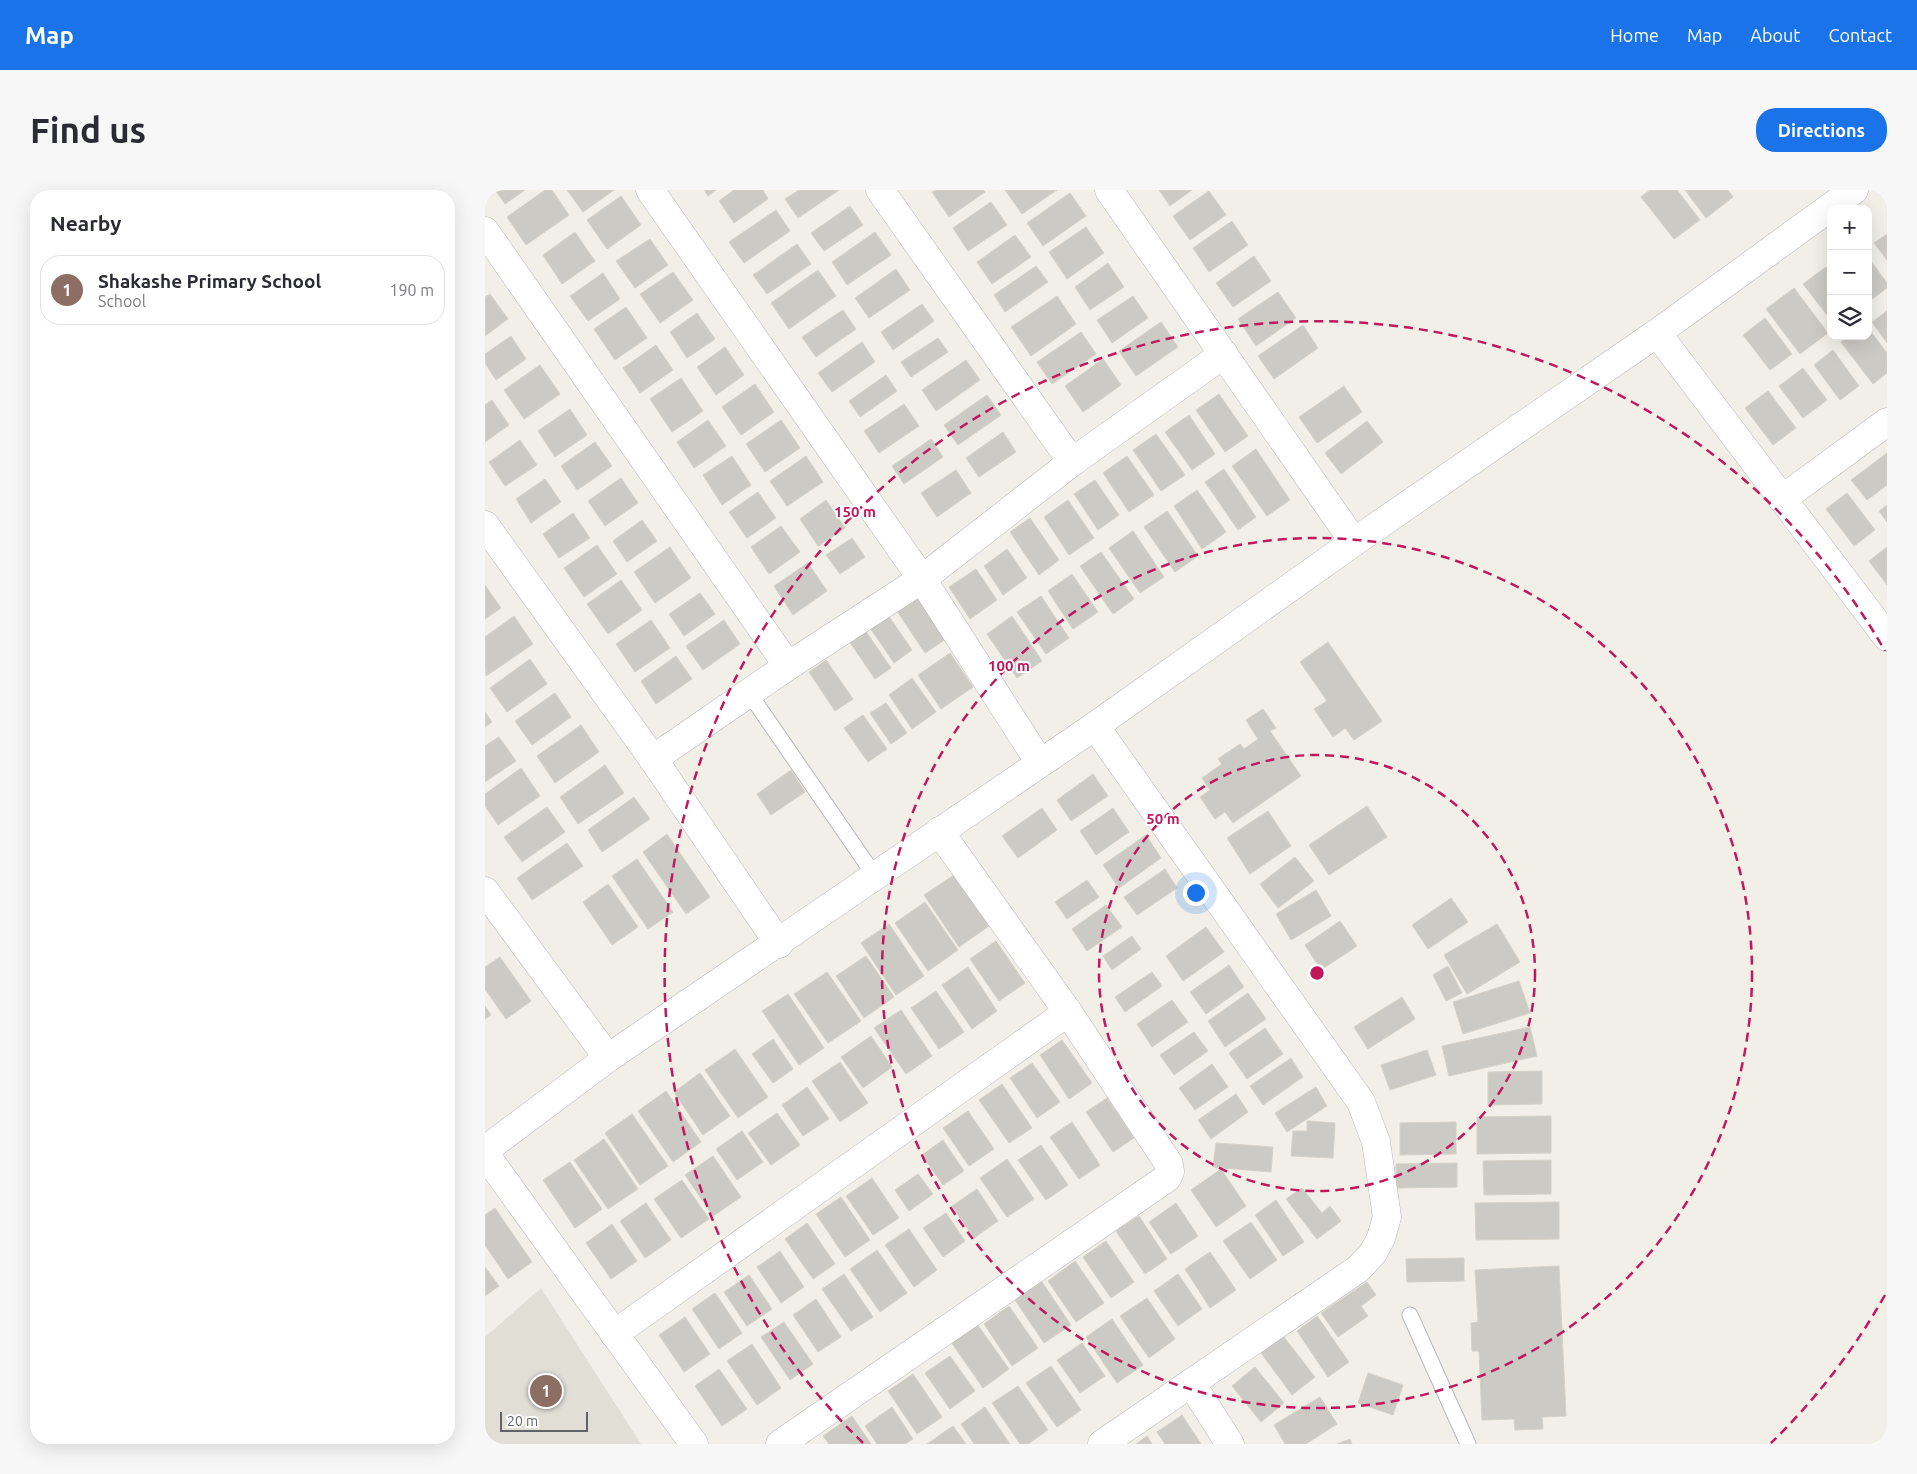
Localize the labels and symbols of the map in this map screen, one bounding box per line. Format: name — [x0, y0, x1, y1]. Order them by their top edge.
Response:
text: 150 m — [834, 503, 876, 520]
text: 100 m — [988, 657, 1030, 674]
text: 50 m — [1146, 810, 1180, 827]
your location — [1183, 880, 1209, 906]
centre of rings — [1308, 964, 1326, 982]
pin: 1 — [530, 1372, 562, 1410]
scale bar — [500, 1409, 587, 1432]

